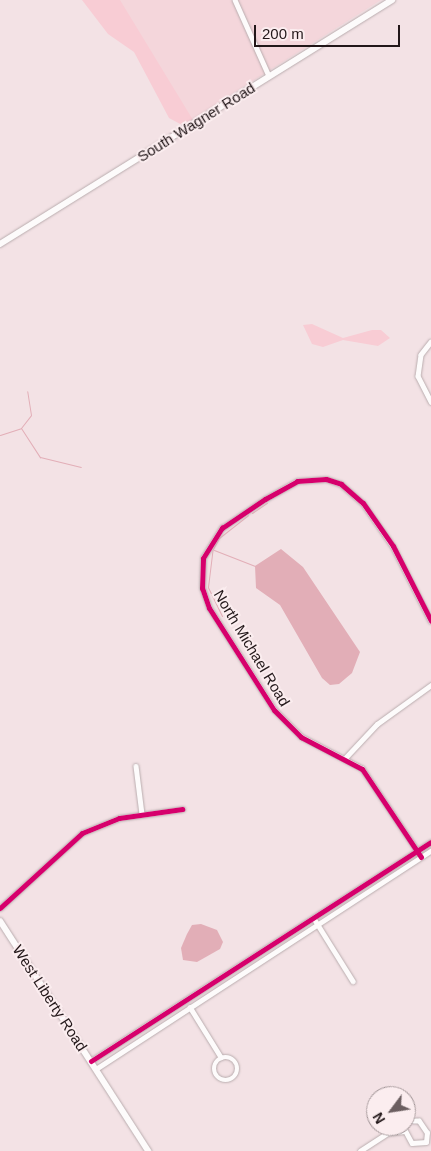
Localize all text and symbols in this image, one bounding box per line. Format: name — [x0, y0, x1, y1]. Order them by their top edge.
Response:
scale bar — [256, 15, 402, 47]
text: 200 m — [262, 25, 304, 42]
street label: South Wagner Road — [134, 79, 258, 165]
street label: North Michael Road — [210, 587, 294, 709]
street label: West Liberty Road — [9, 941, 91, 1055]
north arrow — [366, 1086, 416, 1136]
text: N — [370, 1110, 388, 1127]

